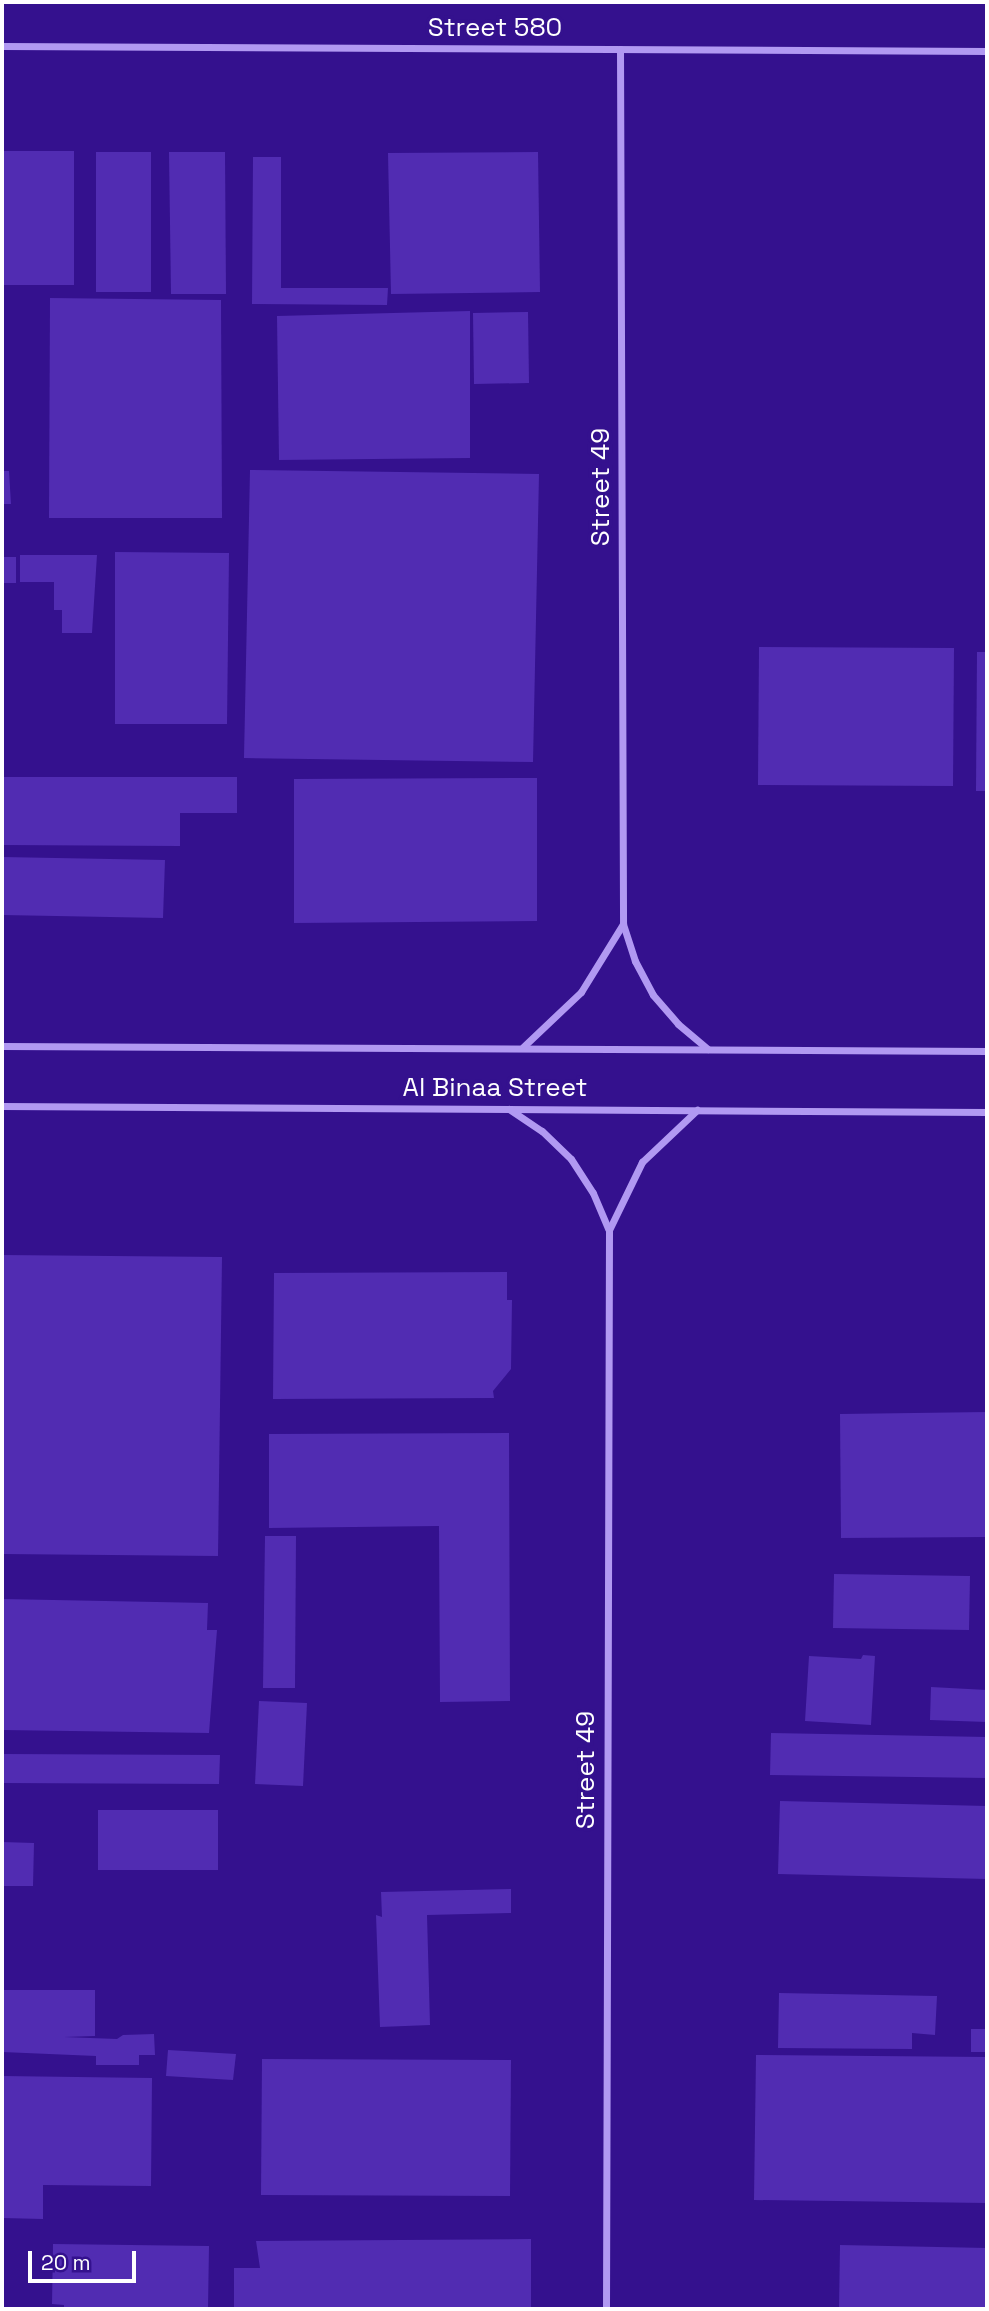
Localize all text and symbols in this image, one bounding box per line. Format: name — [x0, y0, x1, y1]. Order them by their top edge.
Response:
street label: Street 580 — [428, 12, 562, 44]
street label: Street 49 — [585, 428, 617, 546]
street label: Al Binaa Street — [403, 1072, 587, 1104]
street label: Street 49 — [570, 1711, 602, 1829]
scale bar — [32, 2238, 140, 2282]
text: 20 m — [41, 2249, 91, 2276]

